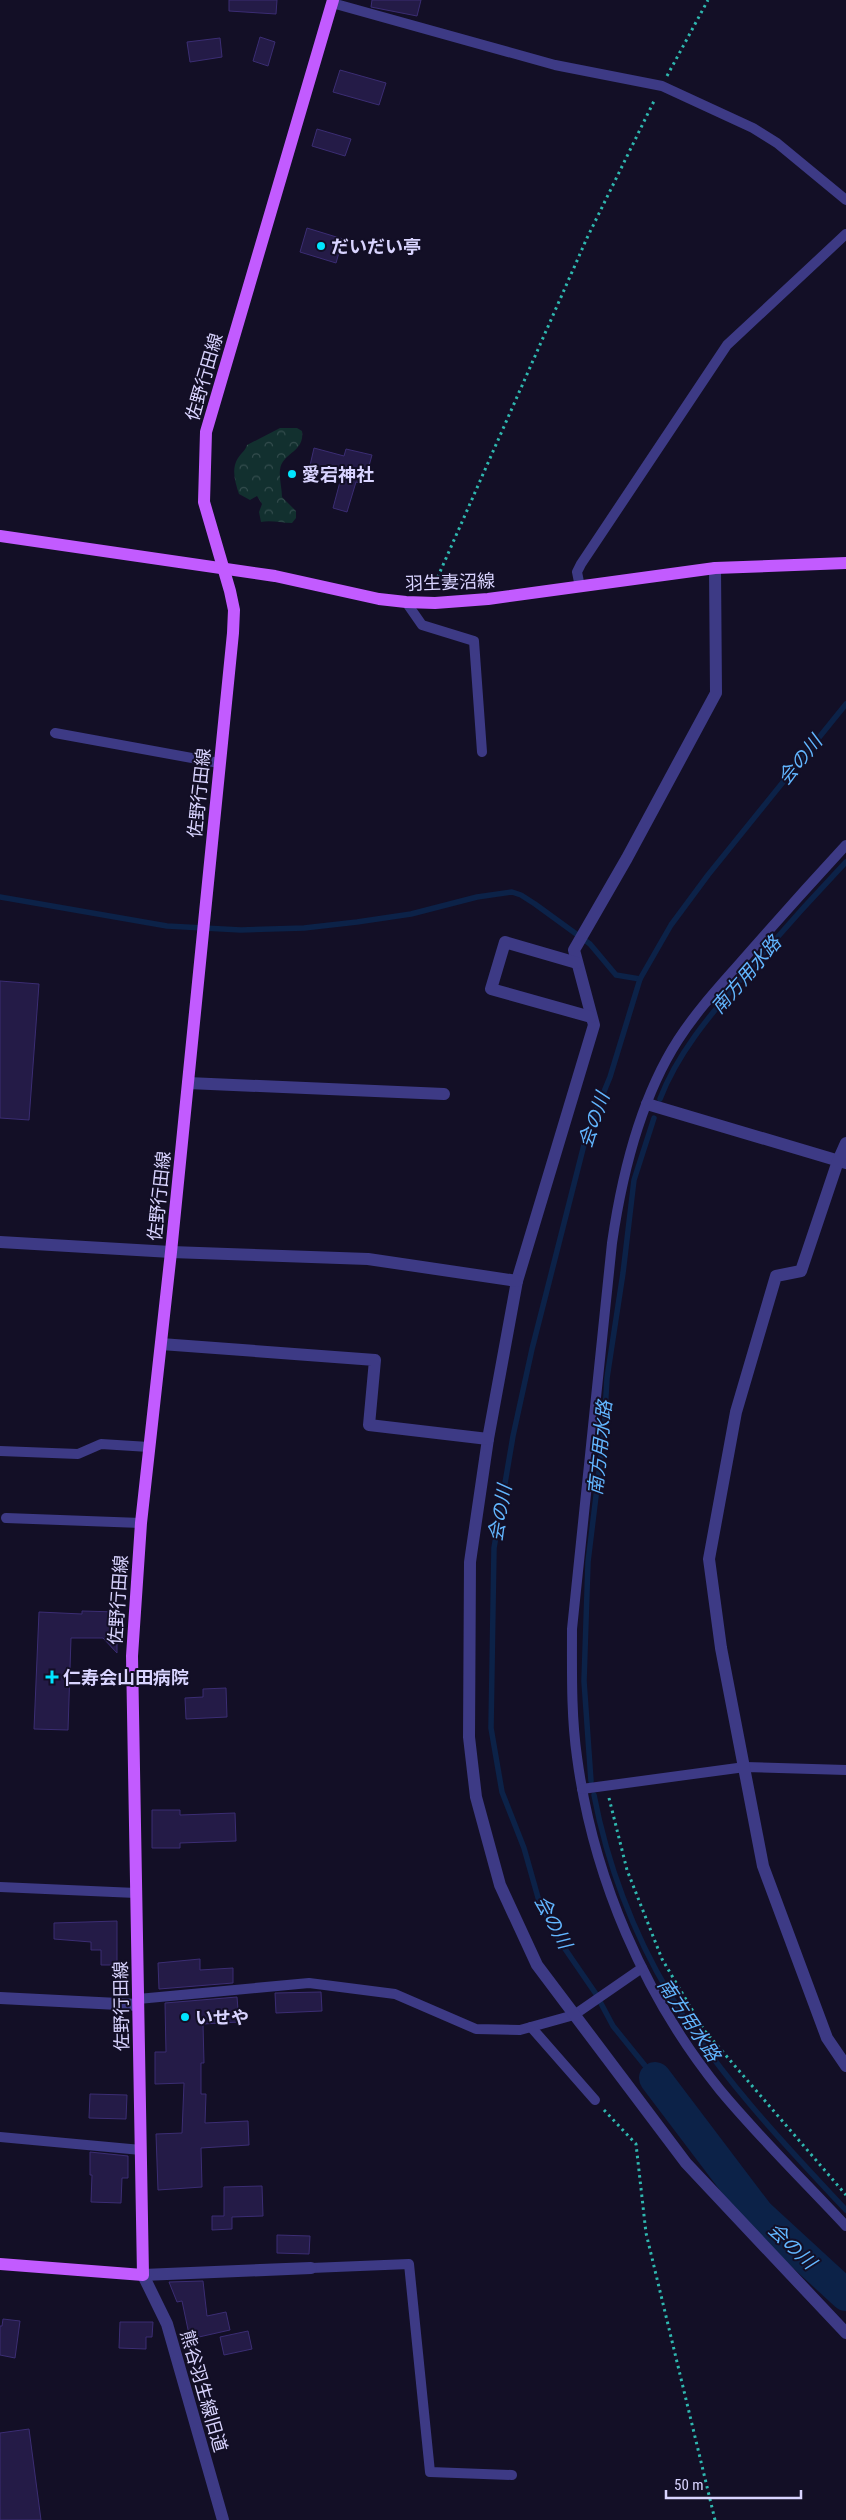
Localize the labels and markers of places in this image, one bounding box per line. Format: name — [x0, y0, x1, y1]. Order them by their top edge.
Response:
place label: だいだい亭 — [331, 236, 421, 257]
marker: だいだい亭 — [315, 240, 327, 252]
place label: 愛宕神社 — [302, 464, 374, 485]
marker: 愛宕神社 — [286, 468, 298, 480]
place label: 仁寿会山田病院 — [63, 1667, 189, 1688]
marker: 仁寿会山田病院 — [45, 1670, 59, 1684]
place label: いせや — [195, 2007, 249, 2028]
marker: いせや — [179, 2011, 191, 2023]

